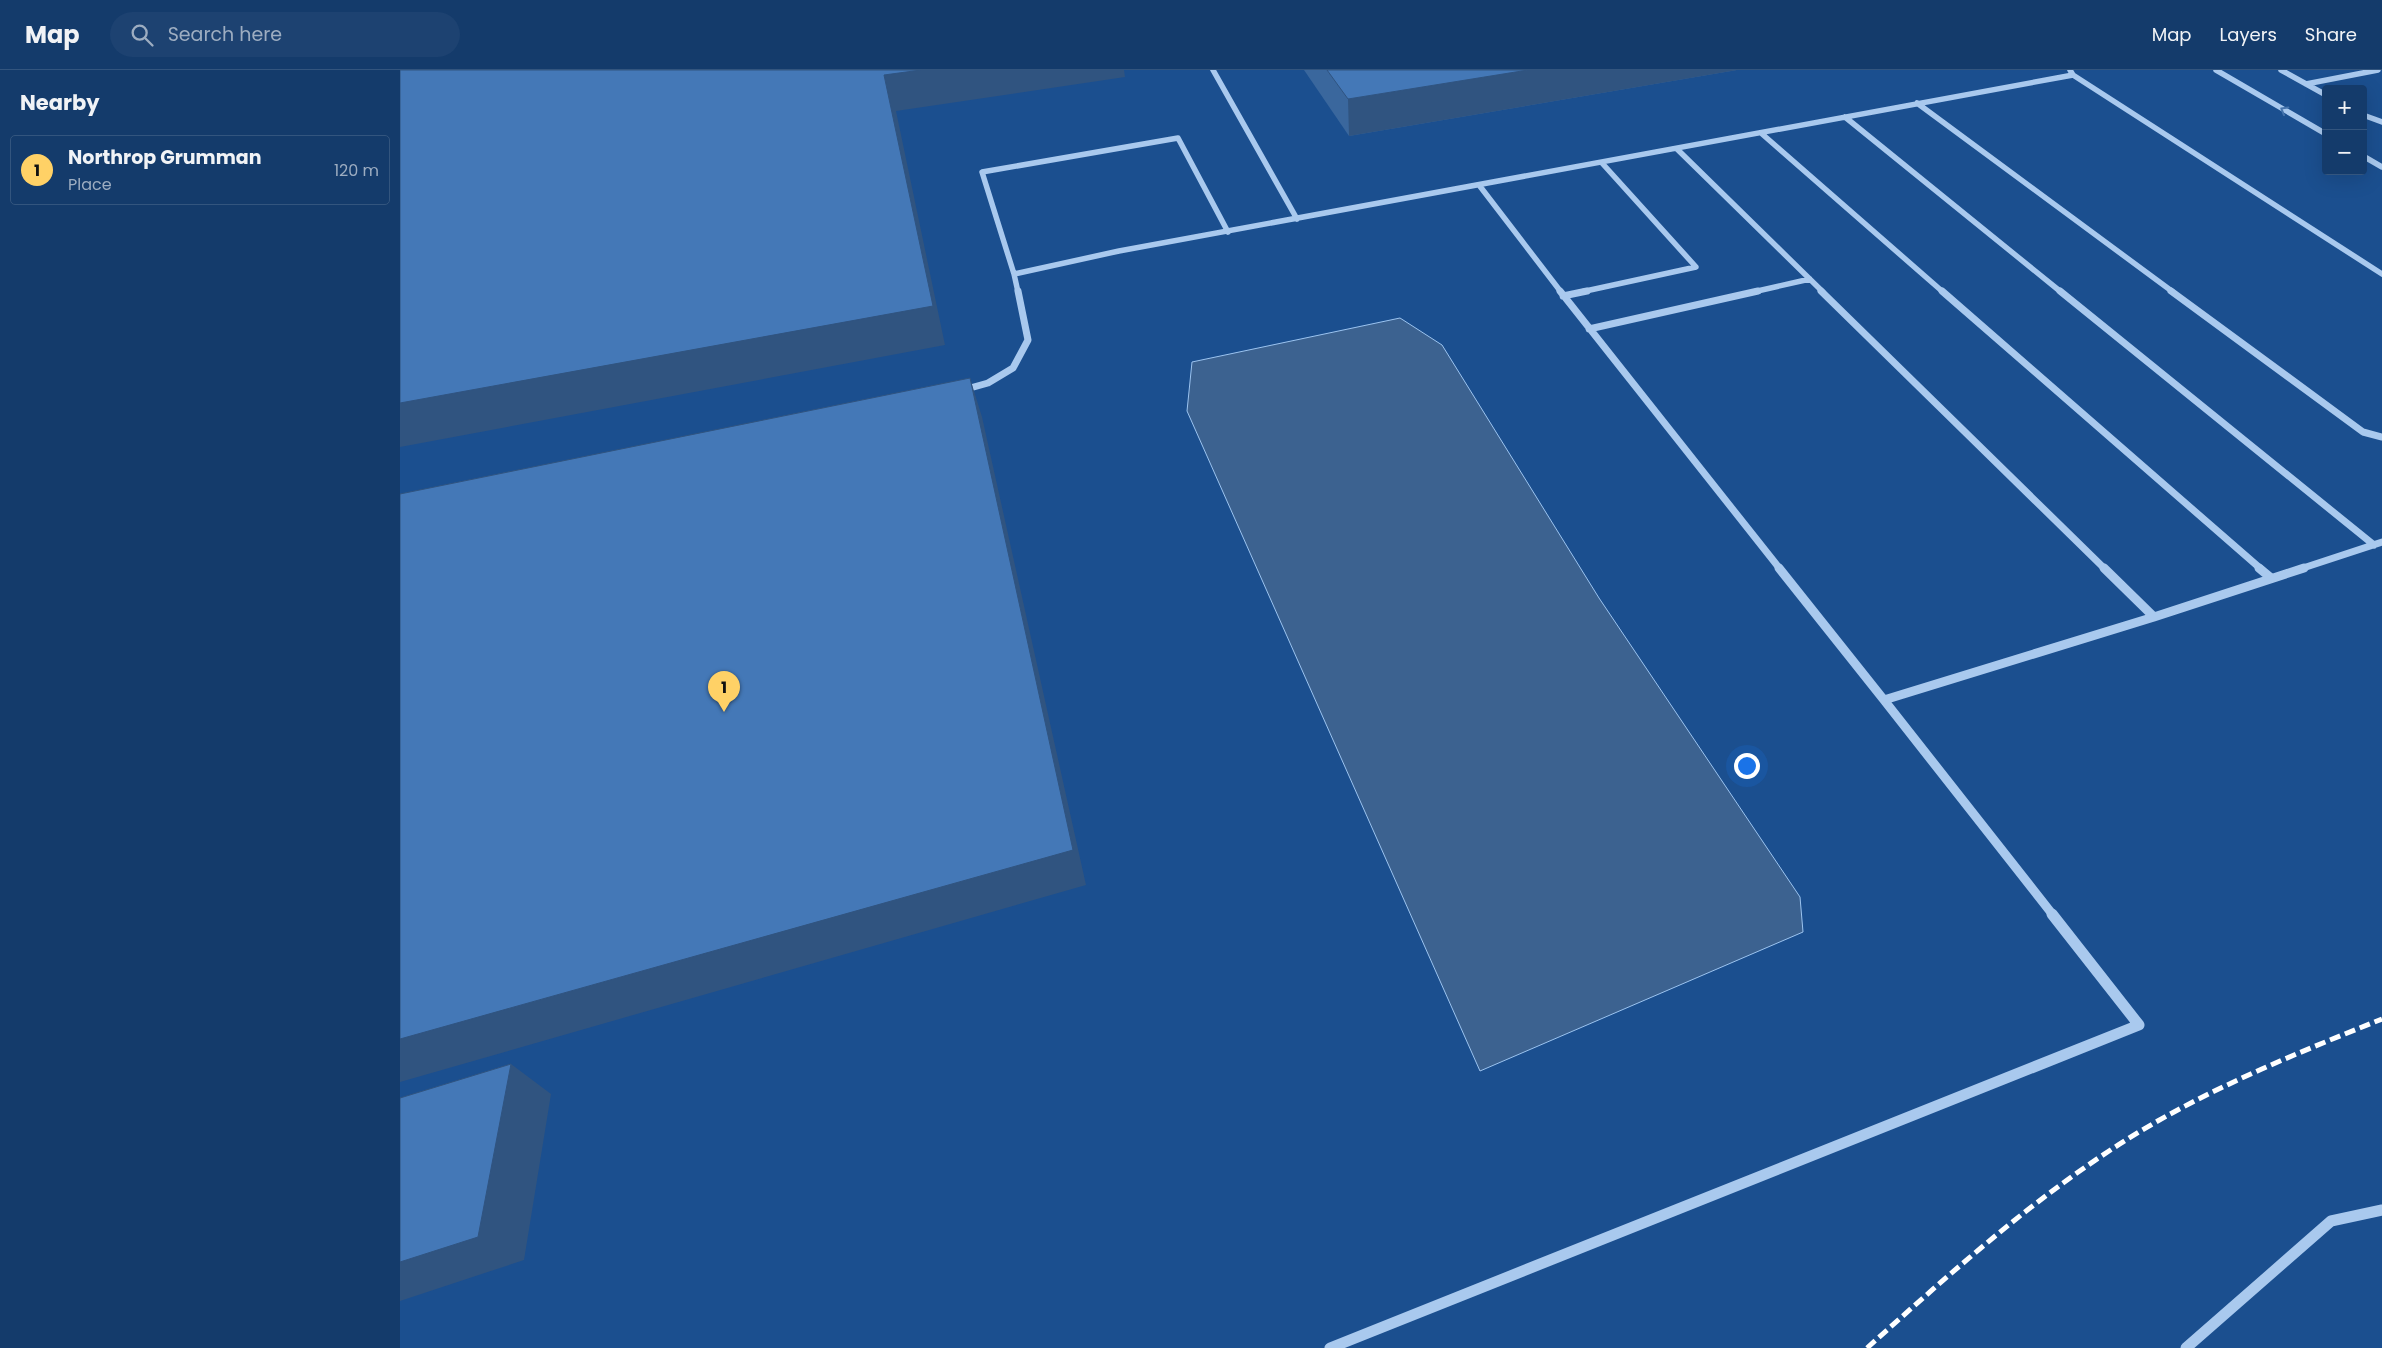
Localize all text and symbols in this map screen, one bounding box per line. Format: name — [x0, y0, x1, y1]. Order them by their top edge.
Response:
search box — [110, 12, 460, 57]
text: Map — [25, 18, 80, 51]
icon: search — [128, 21, 156, 49]
text: Search here — [168, 21, 282, 48]
text: Map — [2152, 22, 2192, 47]
text: Layers — [2220, 22, 2277, 47]
text: Share — [2305, 22, 2357, 47]
map controls — [2322, 85, 2367, 175]
button: + — [2322, 85, 2367, 130]
text: Nearby — [20, 88, 100, 117]
one-way arrow — [2280, 106, 2289, 116]
button: − — [2322, 130, 2367, 175]
text: Northrop Grumman — [68, 144, 262, 171]
text: 1 — [34, 159, 40, 182]
text: 120 m — [334, 159, 379, 182]
text: Place — [68, 173, 112, 196]
pin: 1 — [708, 671, 740, 712]
your location — [1734, 753, 1760, 779]

